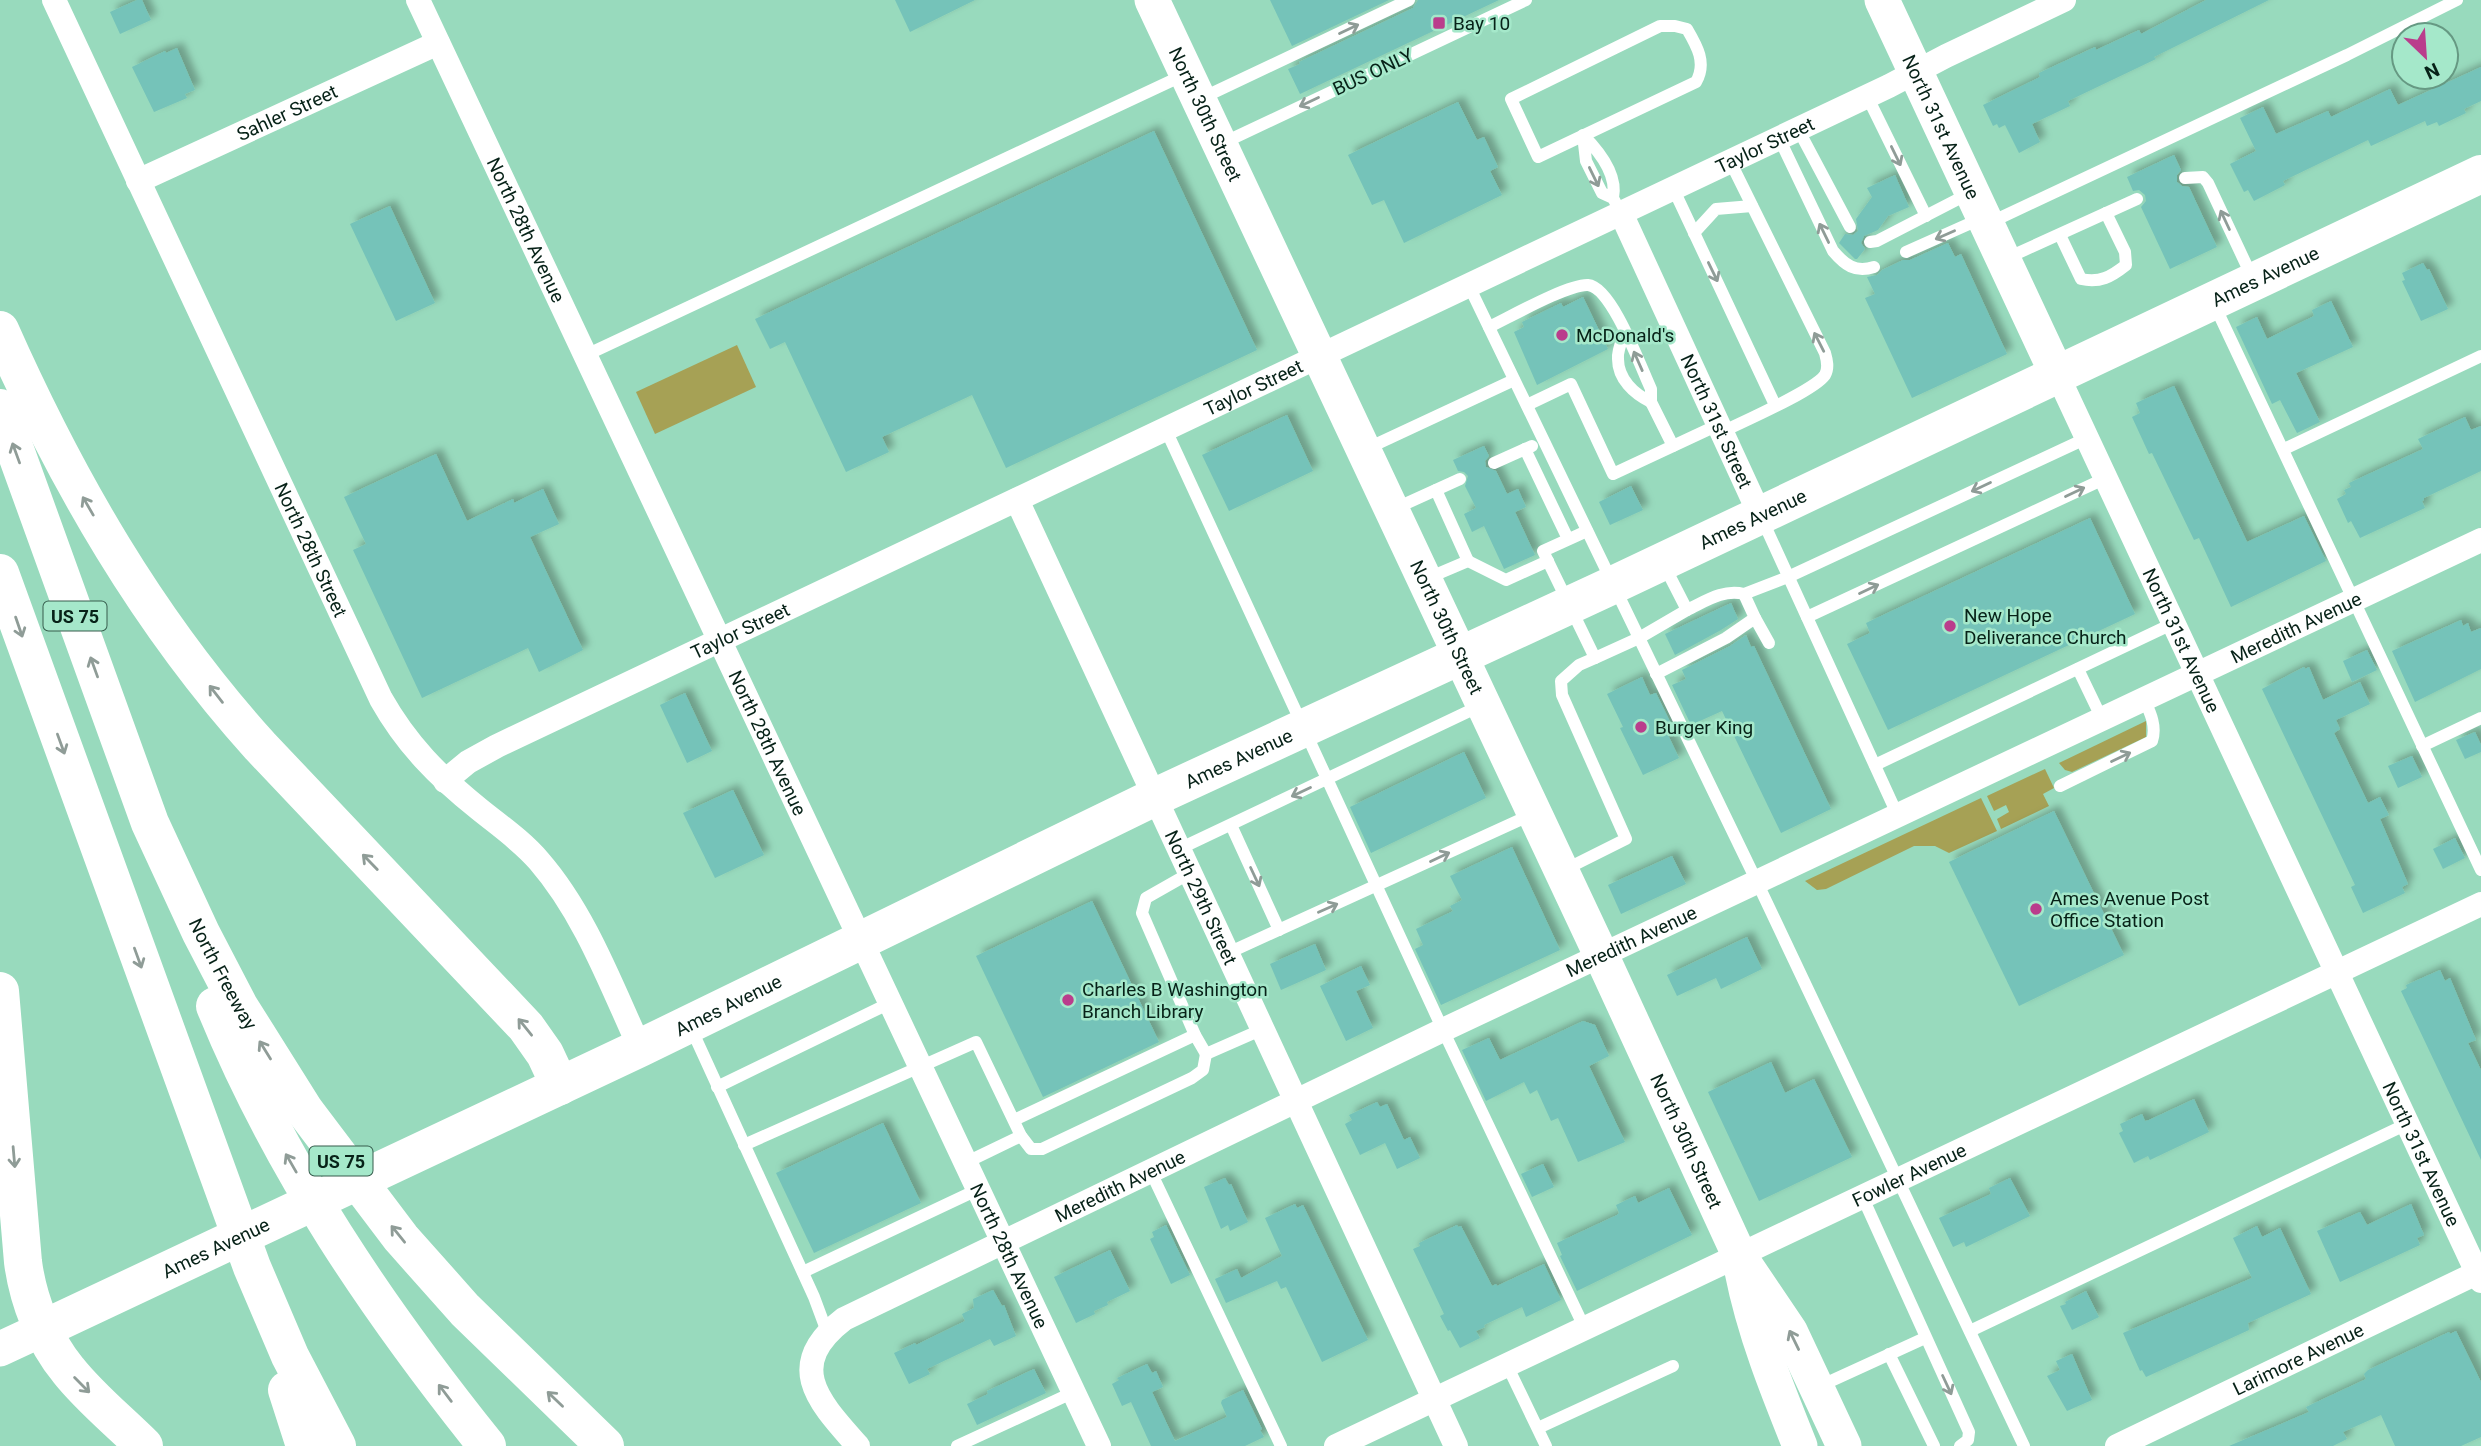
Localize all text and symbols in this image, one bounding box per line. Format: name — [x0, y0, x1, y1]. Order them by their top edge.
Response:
place label: Bay 10 — [1453, 12, 1510, 35]
marker: Bay 10 — [1431, 15, 1447, 31]
one-way arrow — [1338, 21, 1359, 35]
north arrow — [2390, 21, 2460, 91]
street label: North 30th Street — [1164, 43, 1247, 185]
street label: BUS ONLY — [1329, 43, 1417, 101]
street label: North 31st Avenue — [1898, 51, 1985, 203]
text: N — [2421, 58, 2443, 84]
street label: Sahler Street — [233, 79, 341, 146]
one-way arrow — [1299, 96, 1321, 109]
street label: Taylor Street — [1712, 112, 1818, 178]
one-way arrow — [1890, 145, 1904, 166]
street label: North 28th Avenue — [482, 154, 570, 306]
one-way arrow — [1587, 166, 1601, 187]
one-way arrow — [2218, 210, 2231, 231]
one-way arrow — [1817, 223, 1831, 244]
one-way arrow — [1935, 229, 1956, 242]
street label: Ames Avenue — [2208, 241, 2322, 311]
one-way arrow — [1706, 261, 1720, 282]
place label: McDonald's — [1576, 324, 1674, 347]
marker: McDonald's — [1554, 327, 1570, 343]
one-way arrow — [1812, 332, 1826, 353]
street label: North 31st Street — [1676, 350, 1758, 492]
one-way arrow — [1631, 351, 1644, 373]
street label: Taylor Street — [1200, 354, 1306, 421]
one-way arrow — [9, 442, 22, 464]
street label: North 28th Street — [270, 479, 352, 621]
one-way arrow — [1970, 481, 1992, 494]
street label: Ames Avenue — [1695, 484, 1810, 554]
one-way arrow — [2064, 485, 2085, 499]
one-way arrow — [81, 497, 95, 517]
street label: North 30th Street — [1405, 556, 1488, 698]
street label: North 31st Avenue — [2138, 564, 2225, 716]
one-way arrow — [1858, 581, 1879, 594]
street label: Meredith Avenue — [2227, 587, 2365, 668]
street label: Taylor Street — [687, 598, 793, 664]
road number: US 75 — [43, 602, 106, 630]
place label: New Hope Deliverance Church — [1964, 604, 2127, 649]
one-way arrow — [14, 615, 26, 637]
marker: New Hope Deliverance Church — [1942, 618, 1958, 634]
one-way arrow — [86, 656, 99, 678]
street label: North 28th Avenue — [724, 667, 812, 819]
one-way arrow — [208, 686, 223, 704]
place label: Burger King — [1655, 716, 1753, 739]
marker: Burger King — [1633, 719, 1649, 735]
street label: Ames Avenue — [1181, 723, 1296, 793]
one-way arrow — [56, 733, 68, 755]
one-way arrow — [2110, 750, 2131, 763]
one-way arrow — [1290, 786, 1311, 799]
street label: North 29th Street — [1160, 826, 1242, 968]
one-way arrow — [1429, 850, 1450, 863]
one-way arrow — [361, 854, 378, 871]
one-way arrow — [1249, 866, 1262, 887]
place label: Ames Avenue Post Office Station — [2050, 887, 2209, 932]
street label: Meredith Avenue — [1562, 900, 1700, 982]
one-way arrow — [1317, 901, 1339, 914]
marker: Ames Avenue Post Office Station — [2028, 901, 2044, 917]
street label: North Freeway — [184, 915, 262, 1034]
one-way arrow — [133, 947, 145, 969]
street label: Ames Avenue — [671, 969, 785, 1041]
place label: Charles B Washington Branch Library — [1082, 978, 1268, 1023]
marker: Charles B Washington Branch Library — [1060, 992, 1076, 1008]
one-way arrow — [518, 1019, 533, 1037]
one-way arrow — [258, 1041, 273, 1060]
street label: North 30th Street — [1646, 1070, 1727, 1212]
street label: North 31st Avenue — [2378, 1078, 2465, 1230]
street label: Fowler Avenue — [1848, 1138, 1970, 1212]
one-way arrow — [8, 1145, 21, 1168]
street label: Meredith Avenue — [1051, 1145, 1189, 1227]
road number: US 75 — [310, 1146, 372, 1176]
one-way arrow — [284, 1153, 297, 1174]
street label: North 28th Avenue — [965, 1179, 1053, 1332]
street label: Ames Avenue — [159, 1213, 273, 1283]
one-way arrow — [390, 1226, 406, 1244]
street label: Larimore Avenue — [2229, 1318, 2367, 1400]
one-way arrow — [1786, 1330, 1800, 1351]
one-way arrow — [1941, 1374, 1954, 1395]
one-way arrow — [73, 1376, 90, 1393]
one-way arrow — [437, 1384, 452, 1402]
one-way arrow — [547, 1390, 564, 1407]

